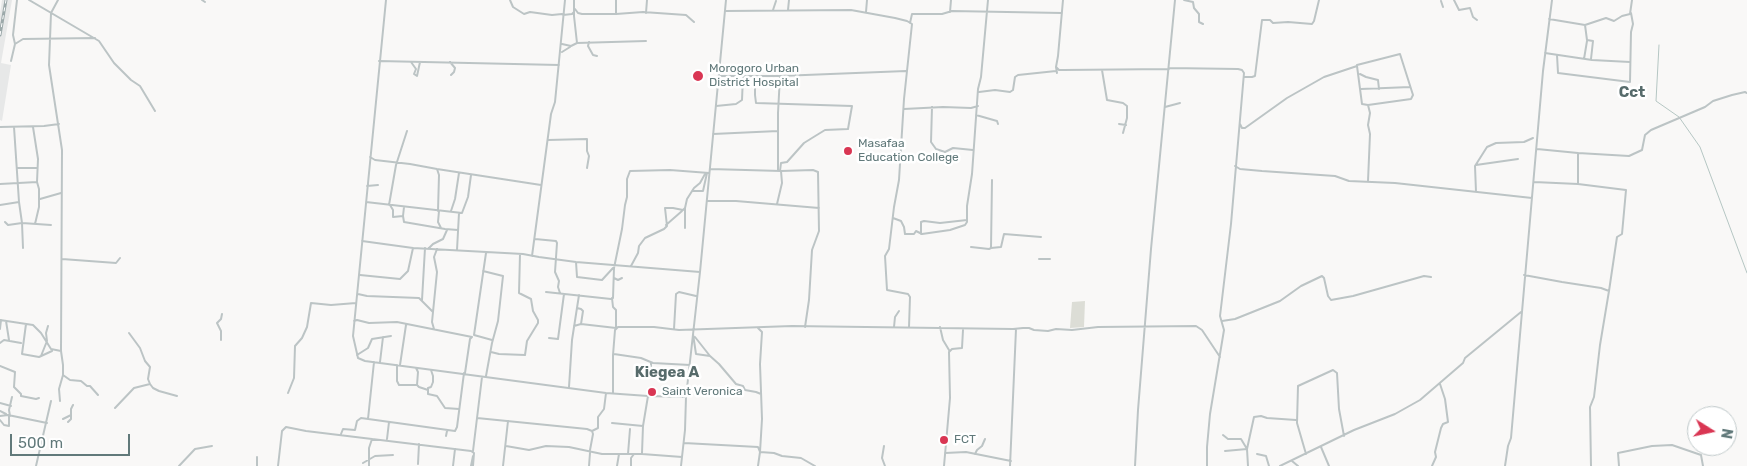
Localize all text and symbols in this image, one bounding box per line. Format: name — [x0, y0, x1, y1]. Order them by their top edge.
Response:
place label: Morogoro Urban District Hospital — [709, 62, 799, 90]
marker: Morogoro Urban District Hospital — [691, 69, 705, 83]
district label: Cct — [1619, 84, 1645, 102]
place label: Masafaa Education College — [858, 137, 959, 165]
marker: Masafaa Education College — [842, 145, 854, 157]
district label: Kiegea A — [635, 364, 699, 382]
place label: Saint Veronica — [662, 385, 743, 399]
marker: Saint Veronica — [646, 386, 658, 398]
north arrow — [1687, 406, 1737, 456]
scale bar — [12, 424, 132, 456]
text: N — [1717, 427, 1736, 440]
place label: FCT — [954, 433, 976, 447]
text: 500 m — [18, 434, 63, 452]
marker: FCT — [938, 434, 950, 446]

